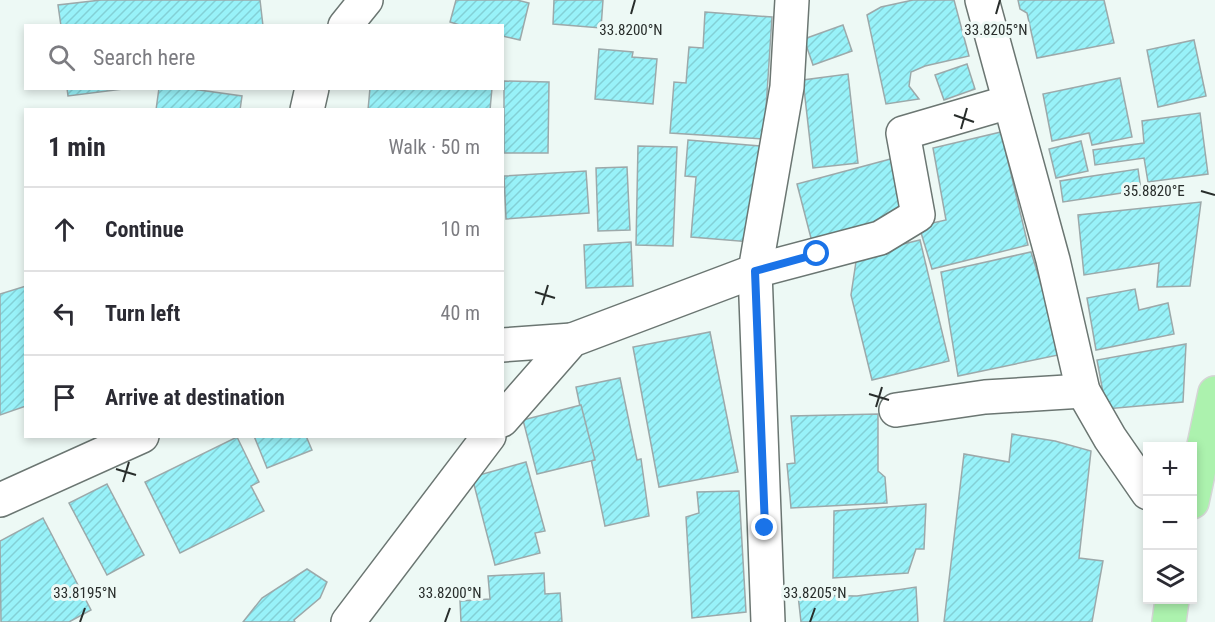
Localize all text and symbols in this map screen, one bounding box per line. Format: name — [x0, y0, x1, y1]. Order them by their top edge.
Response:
text: 33.8200°N — [599, 21, 663, 39]
text: 33.8205°N — [964, 21, 1028, 39]
search box — [24, 24, 504, 90]
icon: search — [45, 41, 78, 74]
text: Search here — [93, 45, 195, 70]
text: 1 min — [48, 132, 106, 162]
text: Walk · 50 m — [388, 135, 480, 159]
text: 35.8820°E — [1123, 182, 1185, 200]
icon: ahead — [48, 213, 81, 246]
text: Continue — [105, 217, 184, 242]
text: 10 m — [441, 217, 480, 241]
route start — [803, 240, 829, 266]
icon: left — [48, 297, 81, 330]
text: Turn left — [105, 301, 180, 326]
text: 40 m — [441, 301, 480, 325]
icon: arrive — [48, 381, 81, 414]
text: Arrive at destination — [105, 385, 285, 410]
map controls — [1143, 442, 1197, 604]
button: + — [1143, 442, 1197, 496]
button: − — [1143, 496, 1197, 550]
route end — [751, 514, 777, 540]
button: layers — [1143, 550, 1197, 604]
text: 33.8195°N — [53, 584, 117, 602]
text: 33.8200°N — [418, 584, 482, 602]
text: 33.8205°N — [783, 584, 847, 602]

